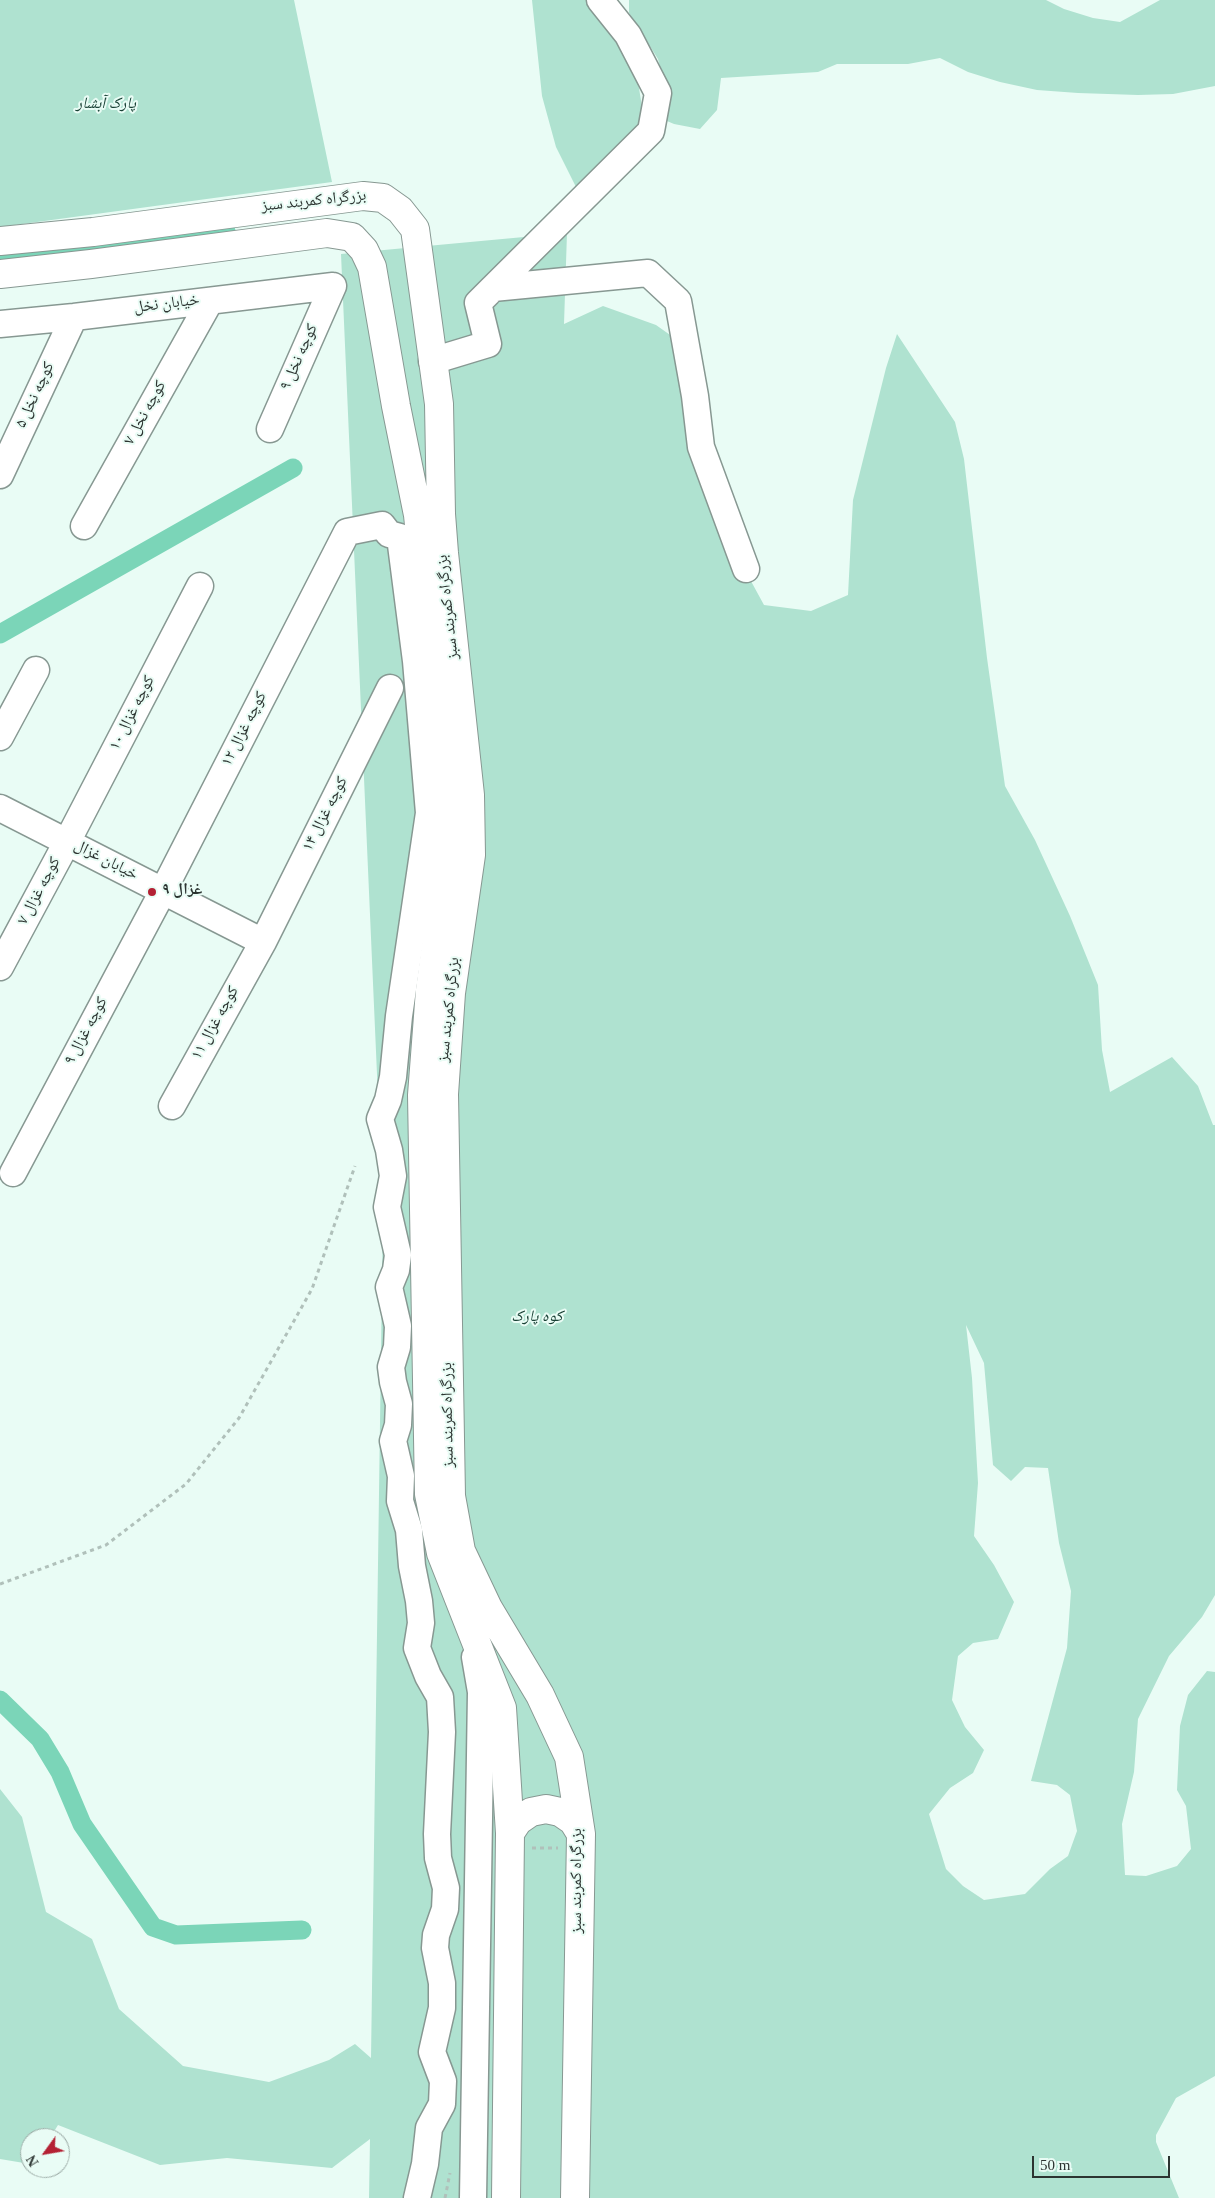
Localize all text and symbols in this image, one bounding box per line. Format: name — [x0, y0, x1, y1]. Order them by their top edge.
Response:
park label: پارک آبشار — [76, 96, 136, 116]
street label: بزرگراه کمربند سبز — [260, 188, 368, 218]
street label: خیابان نخل — [133, 292, 201, 320]
street label: کوچه نخل ۹ — [278, 322, 324, 394]
street label: کوچه نخل ۵ — [13, 360, 61, 432]
street label: کوچه نخل ۷ — [122, 379, 172, 449]
street label: بزرگراه کمربند سبز — [435, 553, 465, 661]
street label: کوچه غزال ۱۰ — [107, 674, 161, 754]
street label: کوچه غزال ۱۲ — [219, 690, 273, 770]
street label: کوچه غزال ۱۴ — [300, 775, 354, 855]
street label: خیابان غزال — [70, 838, 140, 886]
street label: کوچه غزال ۷ — [15, 855, 67, 929]
place label: غزال ۹ — [162, 882, 202, 902]
marker: غزال ۹ — [146, 886, 158, 898]
street label: بزرگراه کمربند سبز — [436, 956, 466, 1064]
street label: کوچه غزال ۱۱ — [189, 984, 245, 1064]
street label: کوچه غزال ۹ — [62, 995, 114, 1069]
park label: کوه پارک — [511, 1309, 563, 1329]
street label: بزرگراه کمربند سبز — [439, 1362, 461, 1468]
street label: بزرگراه کمربند سبز — [569, 1828, 589, 1934]
north arrow — [20, 2128, 70, 2178]
scale bar — [1035, 2146, 1172, 2178]
text: N — [24, 2152, 42, 2169]
text: 50 m — [1040, 2157, 1070, 2173]

